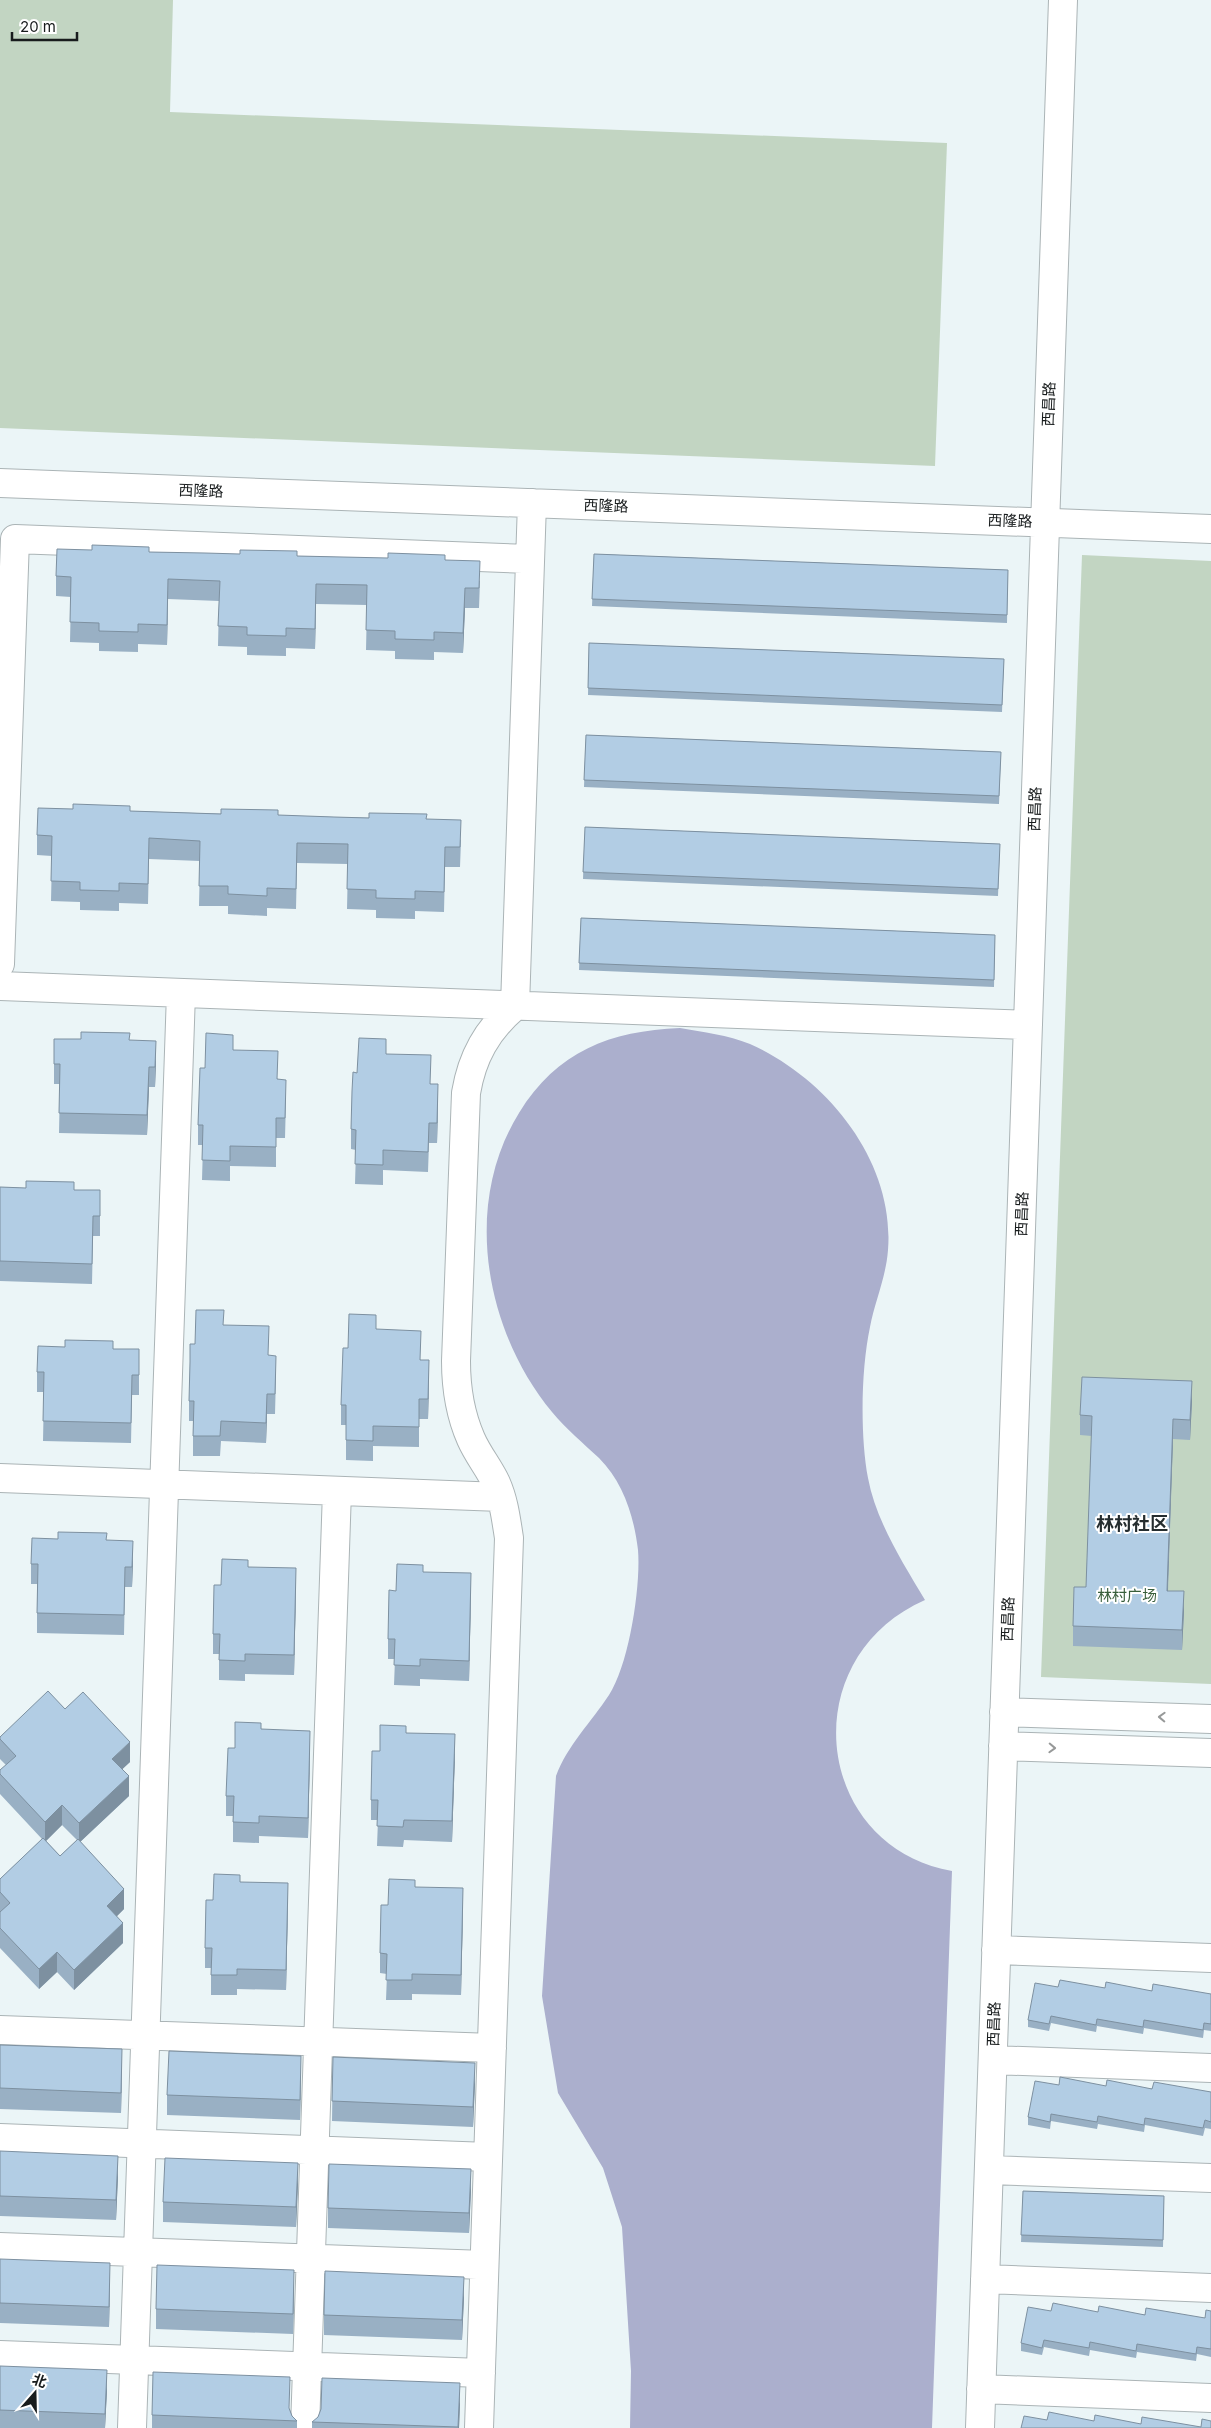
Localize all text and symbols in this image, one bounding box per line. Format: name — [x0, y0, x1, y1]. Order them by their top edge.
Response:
scale bar — [12, 10, 78, 42]
text: 20 m — [20, 17, 56, 36]
street label: 西昌路 — [1038, 381, 1059, 427]
street label: 西隆路 — [178, 480, 224, 501]
street label: 西隆路 — [583, 495, 629, 516]
street label: 西隆路 — [987, 510, 1033, 531]
street label: 西昌路 — [1024, 786, 1045, 832]
street label: 西昌路 — [1011, 1191, 1032, 1237]
district label: 林村社区 — [1096, 1513, 1168, 1534]
park label: 林村广场 — [1097, 1586, 1157, 1605]
street label: 西昌路 — [997, 1596, 1018, 1642]
one-way arrow — [1158, 1712, 1166, 1723]
one-way arrow — [1048, 1742, 1056, 1753]
street label: 西昌路 — [983, 2001, 1004, 2047]
north arrow — [10, 2368, 60, 2418]
text: 北 — [30, 2370, 49, 2391]

